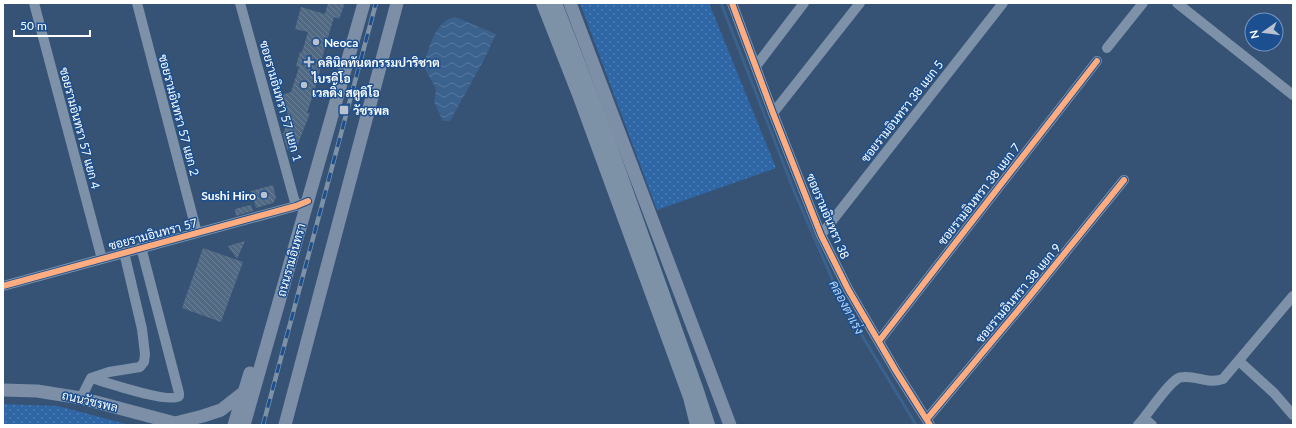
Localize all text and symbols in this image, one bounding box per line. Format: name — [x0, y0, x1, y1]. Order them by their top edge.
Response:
scale bar — [14, 12, 90, 38]
north arrow — [1244, 12, 1284, 52]
text: 50 m — [20, 18, 47, 33]
text: N — [1246, 29, 1261, 40]
place label: Neoca — [324, 35, 358, 50]
marker: Neoca — [311, 37, 321, 47]
street label: ซอยรามอินทรา 57 แยก 1 — [257, 39, 305, 163]
street label: ซอยรามอินทรา 57 แยก 2 — [156, 53, 202, 177]
place label: คลินิคทันตกรรมปาริชาต — [318, 55, 440, 70]
marker: คลินิคทันตกรรมปาริชาต — [303, 56, 315, 68]
street label: ซอยรามอินทรา 38 แยก 5 — [858, 57, 947, 165]
street label: ซอยรามอินทรา 57 แยก 4 — [57, 66, 103, 190]
place label: ไบรดิโอ เวลดิ้ง สตูดิโอ — [311, 71, 380, 101]
marker: ไบรดิโอ เวลดิ้ง สตูดิโอ — [299, 80, 309, 90]
place label: วัชรพล — [353, 103, 389, 118]
marker: วัชรพล — [338, 104, 350, 116]
street label: ซอยรามอินทรา 38 แยก 7 — [935, 140, 1024, 248]
street label: ซอยรามอินทรา 38 — [803, 171, 853, 261]
place label: Sushi Hiro — [201, 188, 256, 203]
marker: Sushi Hiro — [259, 190, 269, 200]
street label: ซอยรามอินทรา 57 — [107, 215, 199, 253]
street label: ถนนรามอินทรา — [273, 222, 309, 298]
street label: ซอยรามอินทรา 38 แยก 9 — [972, 240, 1064, 346]
water label: คลองตาเร่ง — [826, 277, 868, 337]
street label: ถนนวัชรพล — [60, 387, 120, 415]

